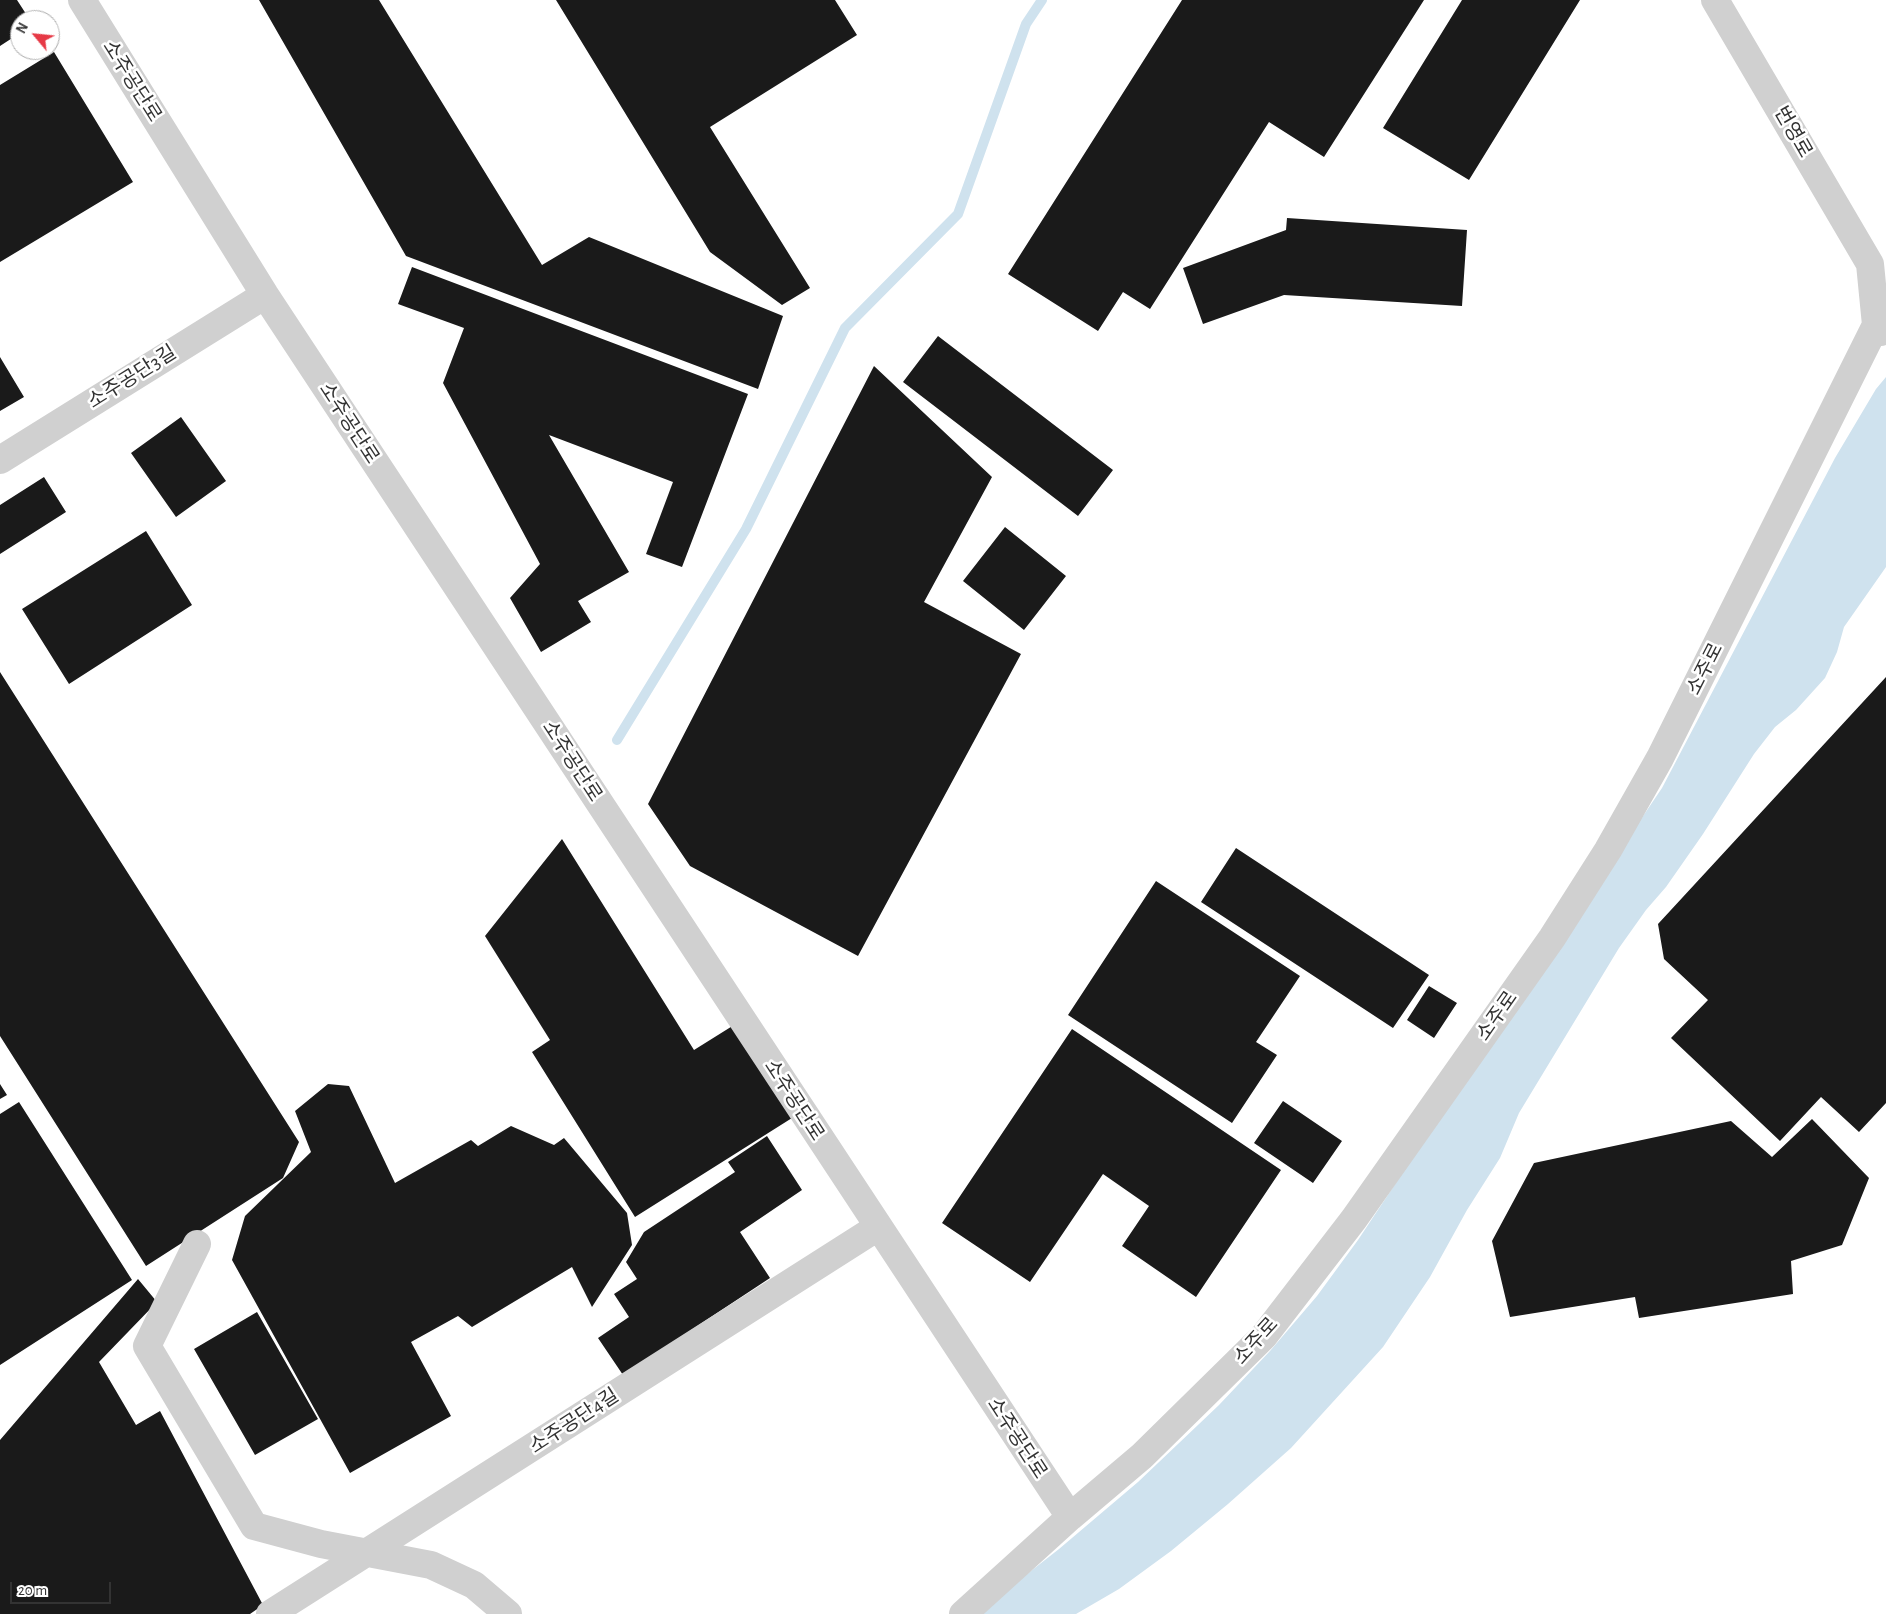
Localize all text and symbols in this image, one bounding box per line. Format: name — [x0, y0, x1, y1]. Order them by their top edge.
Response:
north arrow — [10, 10, 60, 60]
text: N — [14, 21, 31, 36]
street label: 소주공단로 — [97, 36, 167, 126]
street label: 번영로 — [1769, 102, 1817, 162]
street label: 소주공단3길 — [83, 340, 181, 414]
street label: 소주공단로 — [314, 378, 384, 468]
street label: 소주로 — [1682, 639, 1728, 699]
street label: 소주공단로 — [537, 716, 607, 806]
street label: 소주로 — [1471, 987, 1523, 1045]
street label: 소주공단로 — [759, 1055, 829, 1145]
street label: 소주로 — [1229, 1312, 1283, 1370]
street label: 소주공단4길 — [525, 1383, 623, 1459]
street label: 소주공단로 — [982, 1393, 1052, 1483]
scale bar — [12, 1572, 114, 1604]
text: 20 m — [18, 1583, 47, 1598]

